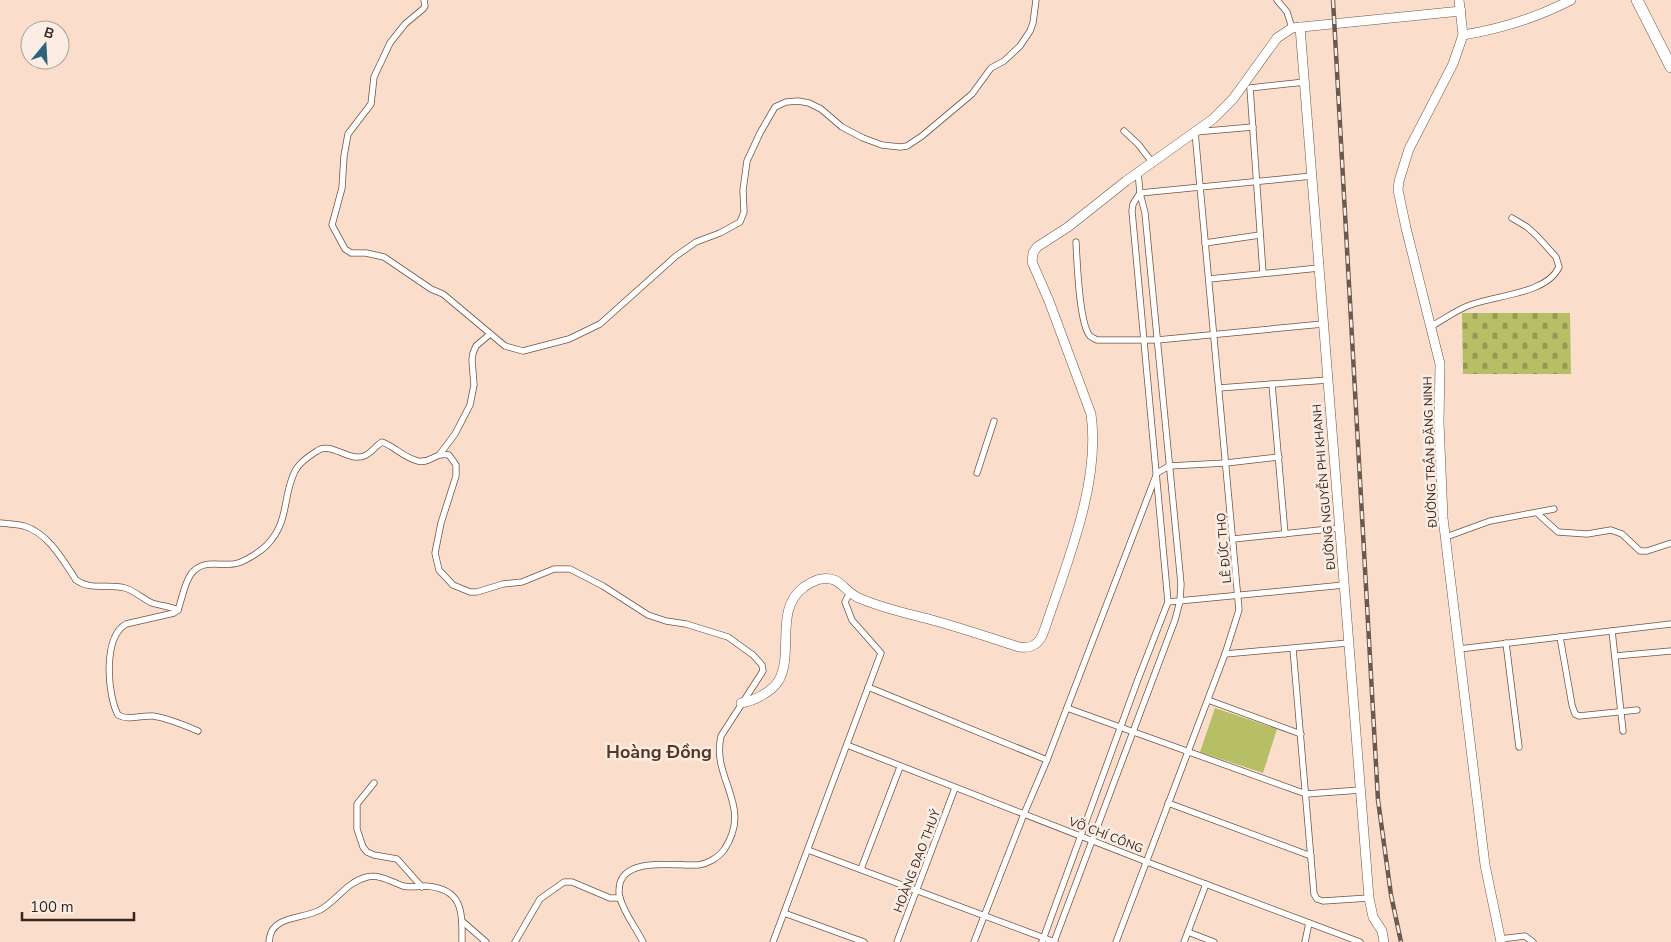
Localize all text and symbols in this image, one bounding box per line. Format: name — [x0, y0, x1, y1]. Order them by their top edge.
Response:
north arrow — [20, 20, 70, 70]
text: B — [41, 23, 56, 44]
street label: ĐƯỜNG TRẦN ĐĂNG NINH — [1418, 376, 1441, 529]
street label: ĐƯỜNG NGUYỄN PHI KHANH — [1308, 403, 1339, 572]
street label: LÊ ĐỨC THỌ — [1213, 512, 1235, 584]
district label: Hoàng Đồng — [606, 740, 712, 764]
street label: HOÀNG ĐẠO THUÝ — [890, 806, 944, 915]
street label: VÕ CHÍ CÔNG — [1066, 813, 1145, 857]
scale bar — [22, 890, 135, 922]
text: 100 m — [30, 897, 74, 917]

